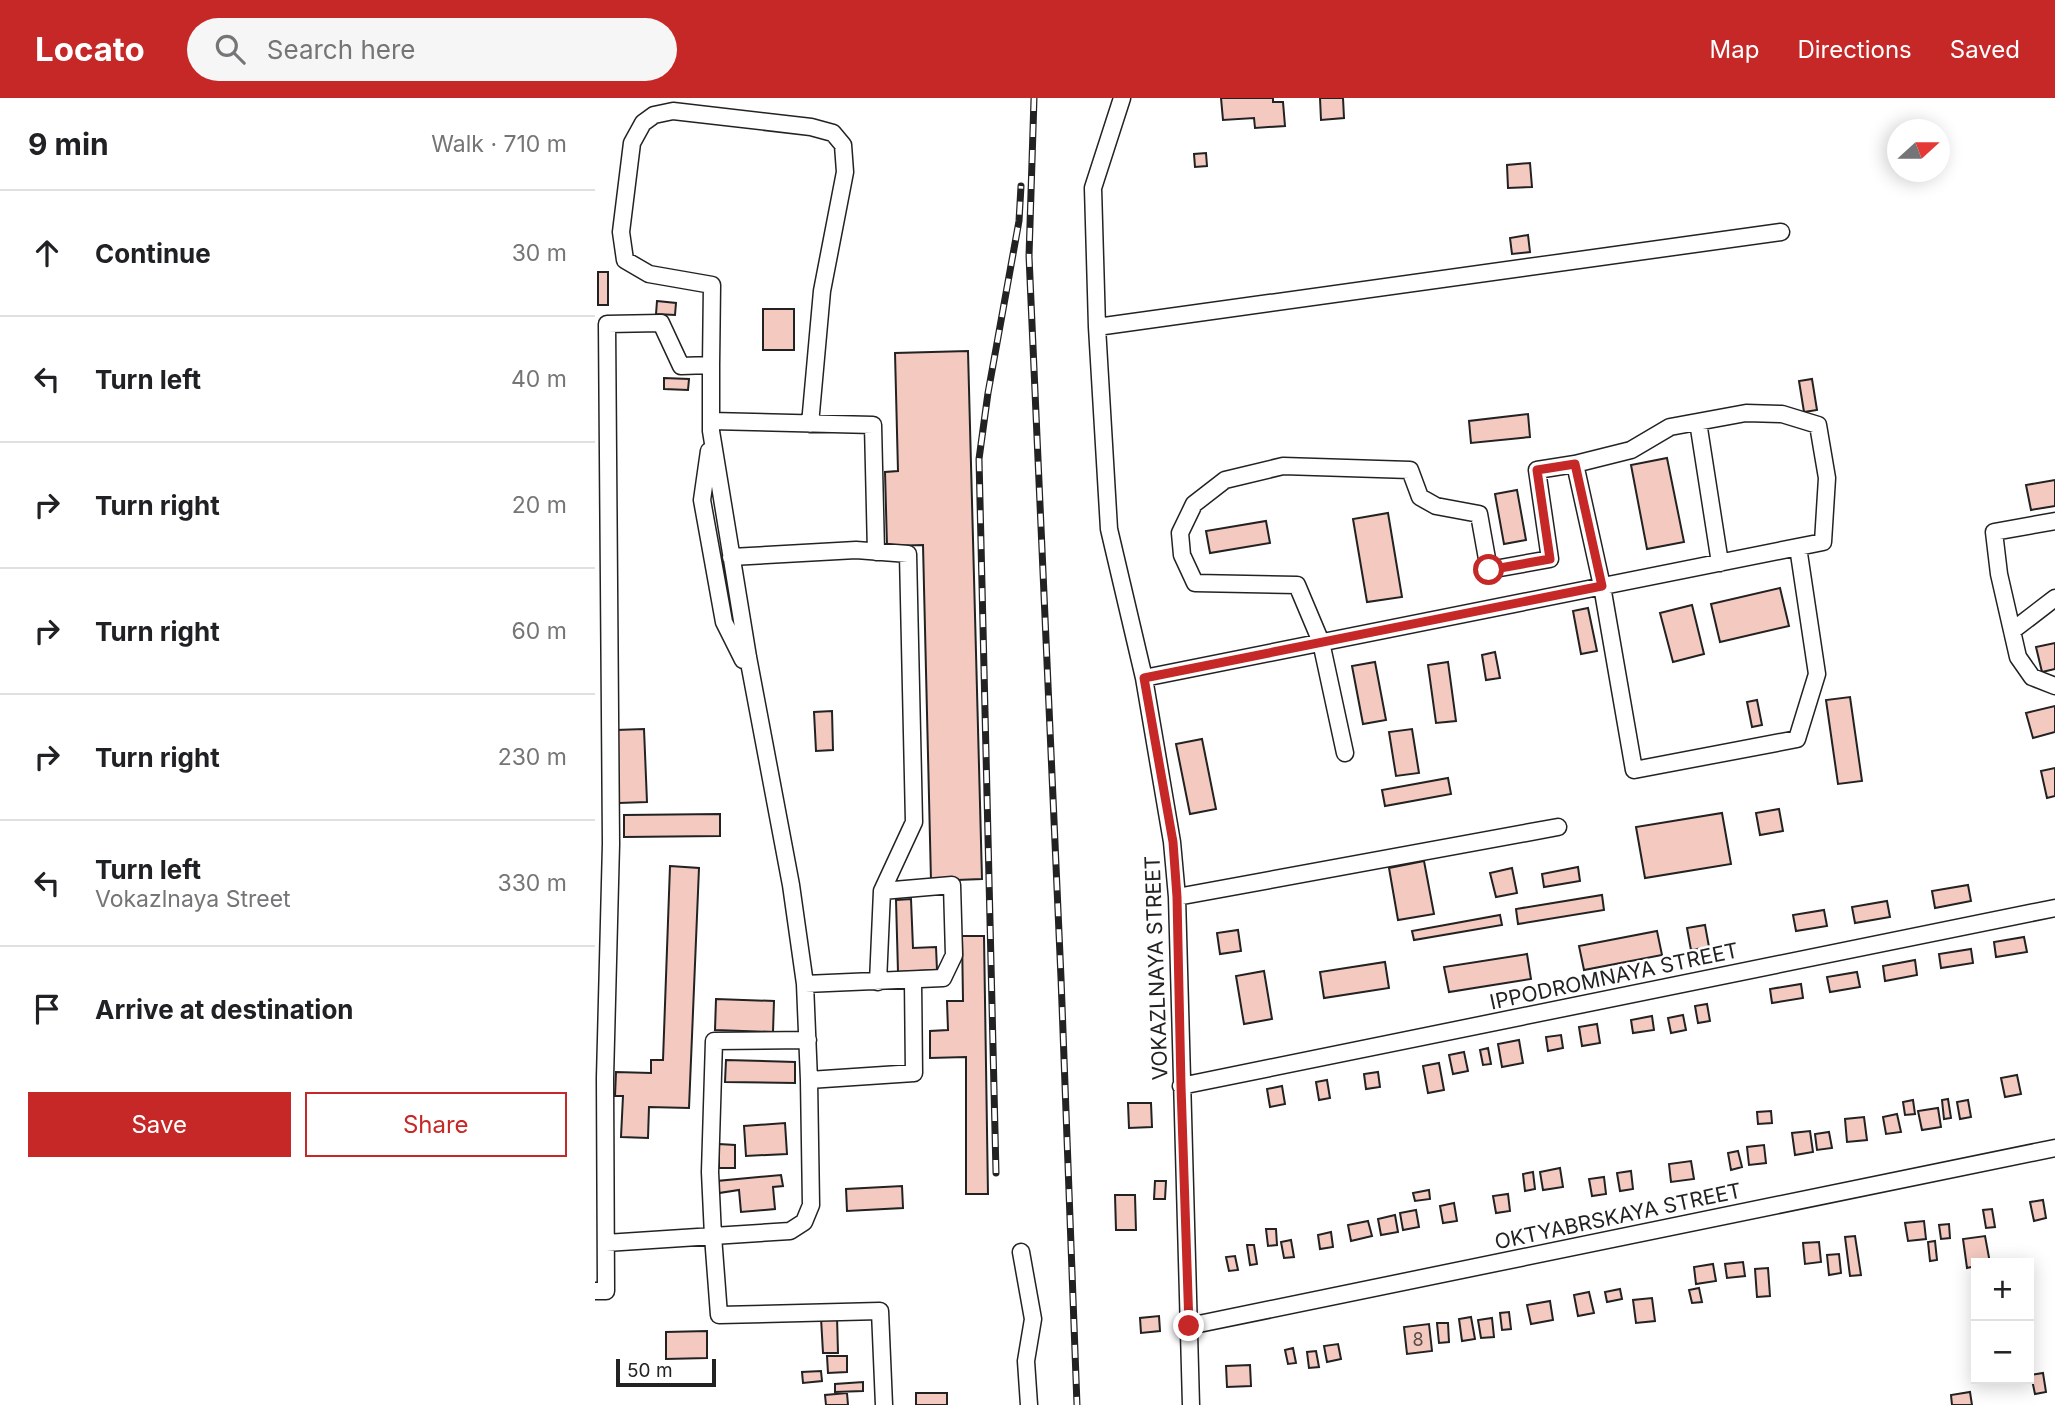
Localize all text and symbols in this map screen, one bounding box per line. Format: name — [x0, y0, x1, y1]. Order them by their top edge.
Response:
search box — [187, 18, 677, 81]
text: Locato — [35, 29, 145, 69]
icon: search — [211, 30, 249, 68]
text: Search here — [267, 34, 415, 65]
text: Map — [1710, 35, 1759, 64]
text: Directions — [1797, 35, 1912, 64]
text: Saved — [1950, 35, 2020, 64]
north arrow — [1887, 119, 1950, 182]
text: 9 min — [28, 126, 109, 162]
text: Walk · 710 m — [431, 130, 567, 158]
icon: ahead — [28, 234, 66, 272]
text: Continue — [95, 238, 211, 269]
text: 30 m — [512, 239, 567, 267]
icon: left — [28, 360, 66, 398]
text: Turn left — [95, 364, 201, 395]
text: 40 m — [511, 365, 567, 393]
icon: right — [28, 486, 66, 524]
text: Turn right — [95, 490, 220, 521]
text: 20 m — [512, 491, 567, 519]
route start — [1473, 554, 1504, 585]
icon: right — [28, 612, 66, 650]
text: Turn right — [95, 616, 220, 647]
text: 60 m — [512, 617, 567, 645]
icon: right — [28, 738, 66, 776]
text: Turn right — [95, 742, 220, 773]
text: 230 m — [498, 743, 567, 771]
text: Turn left — [95, 854, 201, 885]
street label: VOKAZLNAYA STREET — [1140, 855, 1172, 1081]
icon: left — [28, 864, 66, 902]
text: 330 m — [497, 869, 567, 897]
text: Vokazlnaya Street — [95, 885, 291, 913]
street label: IPPODROMNAYA STREET — [1487, 937, 1741, 1015]
icon: arrive — [28, 990, 66, 1028]
text: Arrive at destination — [95, 994, 354, 1025]
button: Save — [28, 1092, 291, 1157]
button: Share — [305, 1092, 567, 1157]
street label: OKTYABRSKAYA STREET — [1492, 1178, 1744, 1254]
map controls — [1971, 1258, 2034, 1384]
button: + — [1971, 1258, 2034, 1321]
route end — [1173, 1310, 1204, 1341]
button: − — [1971, 1321, 2034, 1384]
house number: 8 — [1412, 1329, 1424, 1350]
scale bar — [616, 1356, 716, 1388]
text: 50 m — [627, 1359, 673, 1382]

